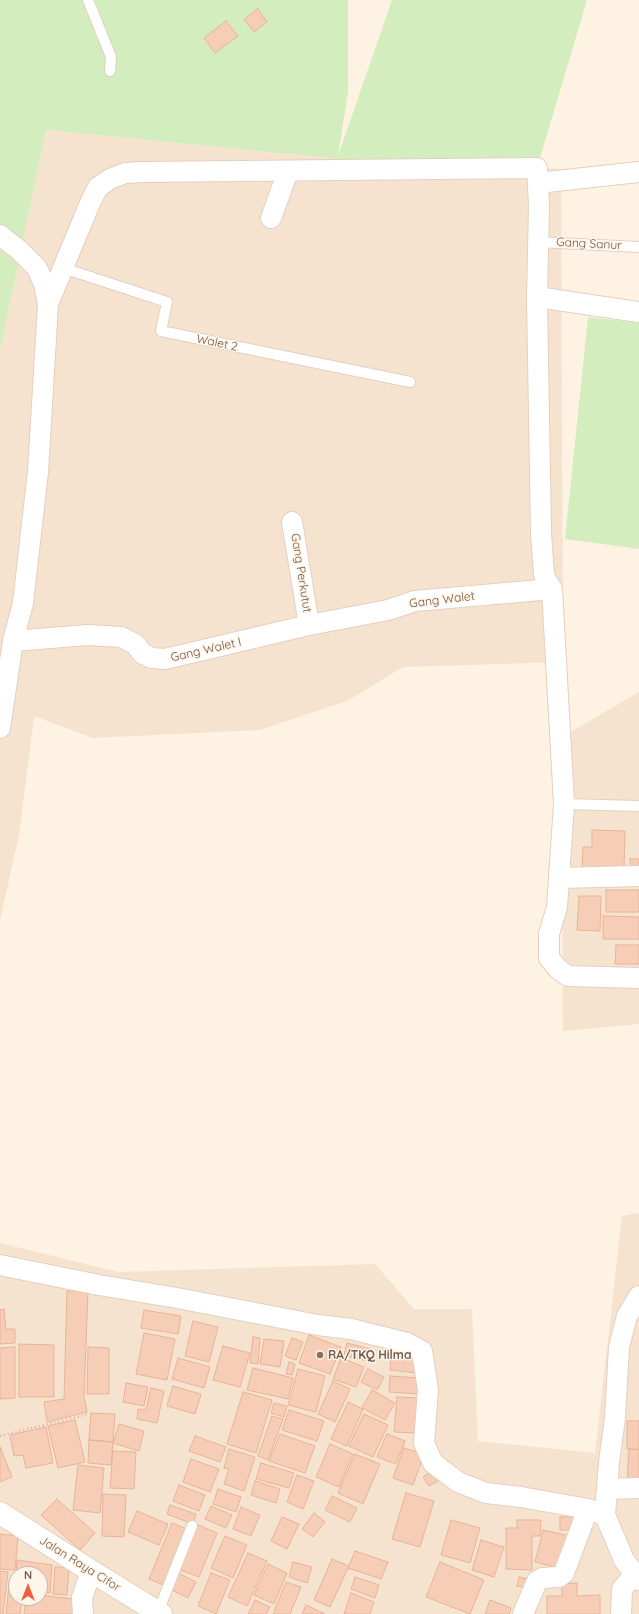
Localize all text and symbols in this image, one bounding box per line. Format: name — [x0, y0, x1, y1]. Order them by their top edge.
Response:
street label: Gang Sanur — [556, 235, 622, 253]
street label: Walet 2 — [195, 332, 239, 354]
street label: Gang Perkutut — [288, 532, 314, 614]
street label: Gang Walet — [409, 589, 475, 611]
street label: Gang Walet I — [169, 635, 243, 665]
place label: RA/TKQ Hilma — [328, 1348, 411, 1362]
marker: RA/TKQ Hilma — [315, 1350, 325, 1360]
street label: Jalan Raya Cifor — [37, 1533, 123, 1595]
north arrow — [8, 1566, 48, 1606]
text: N — [24, 1568, 32, 1582]

